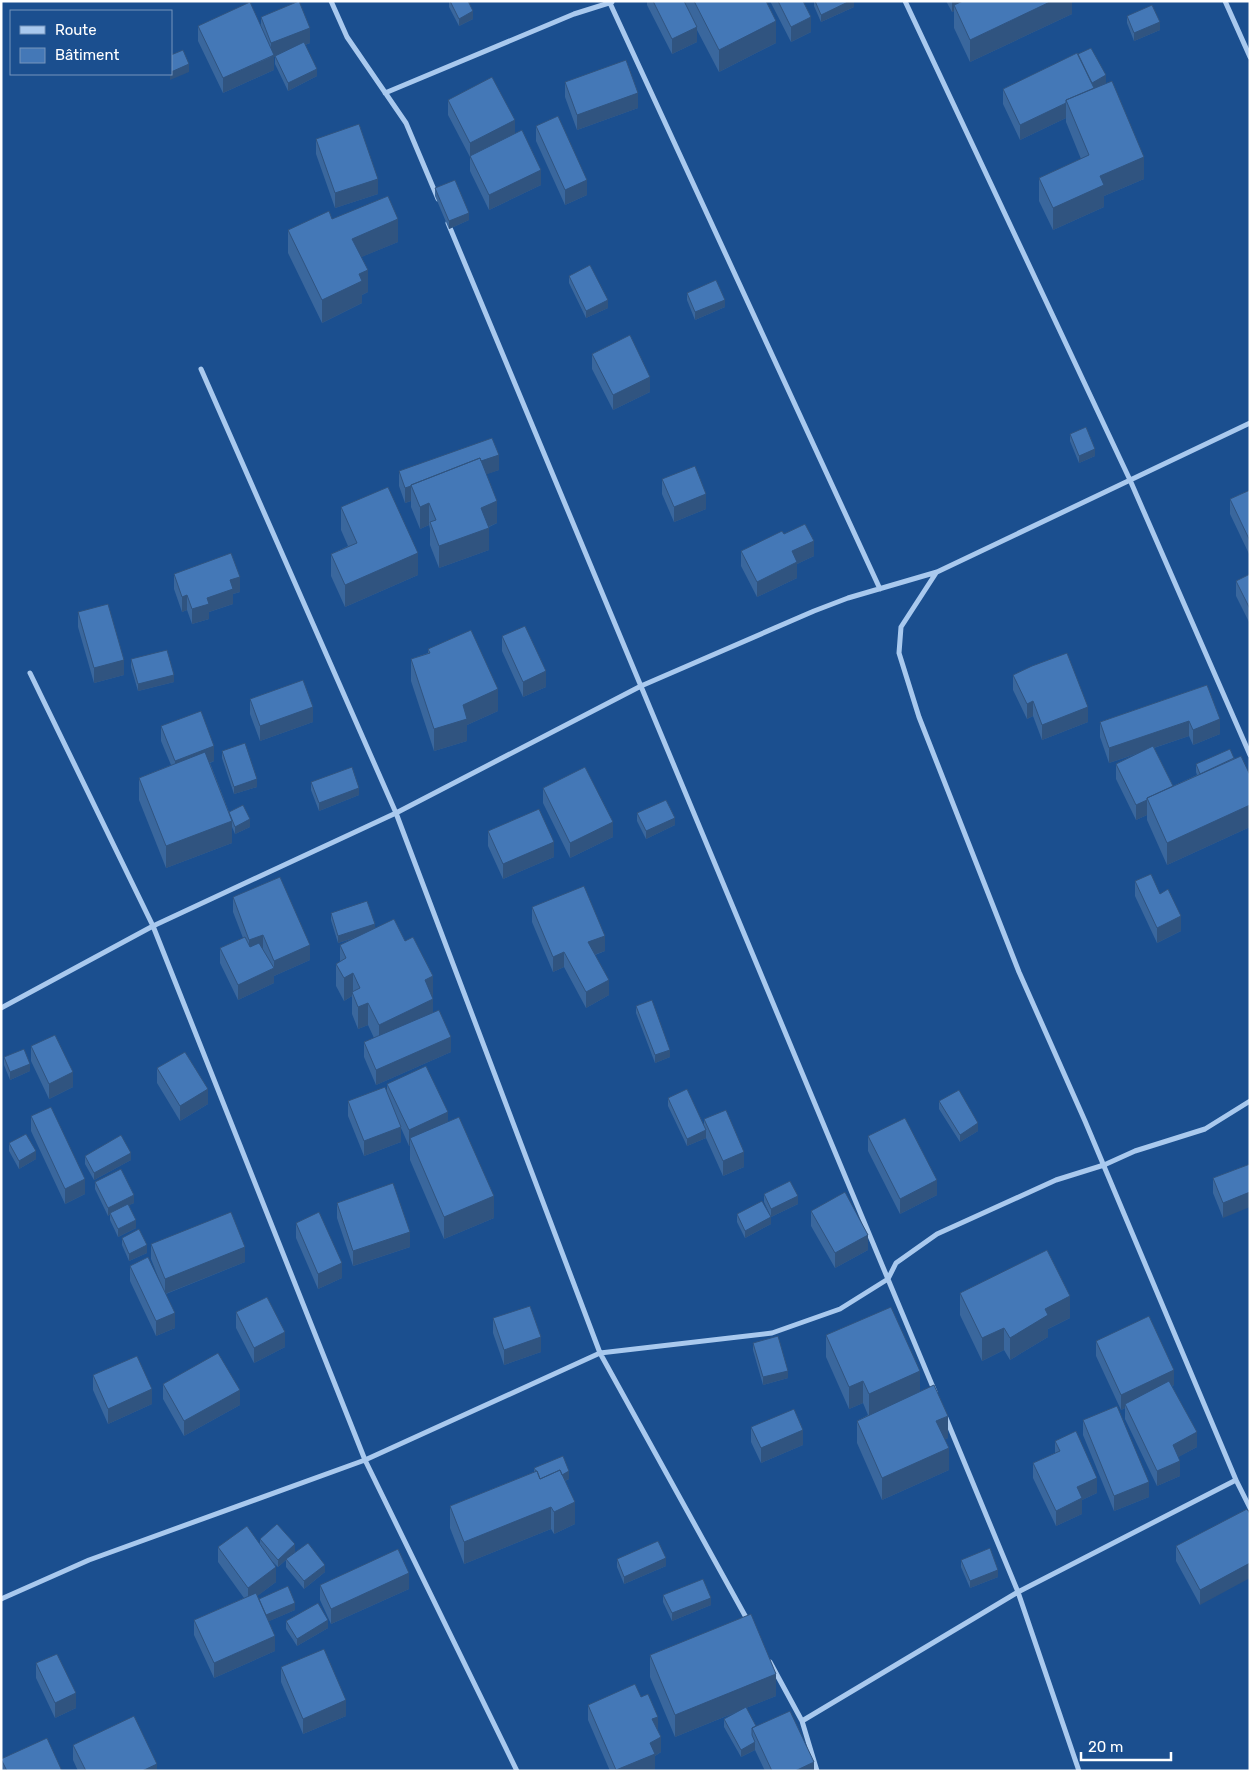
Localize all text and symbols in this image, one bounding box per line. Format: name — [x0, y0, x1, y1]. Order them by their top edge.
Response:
legend — [10, 10, 172, 75]
text: Route — [55, 21, 97, 39]
text: Bâtiment — [55, 46, 119, 64]
scale bar — [1081, 1730, 1171, 1762]
text: 20 m — [1088, 1738, 1123, 1756]

